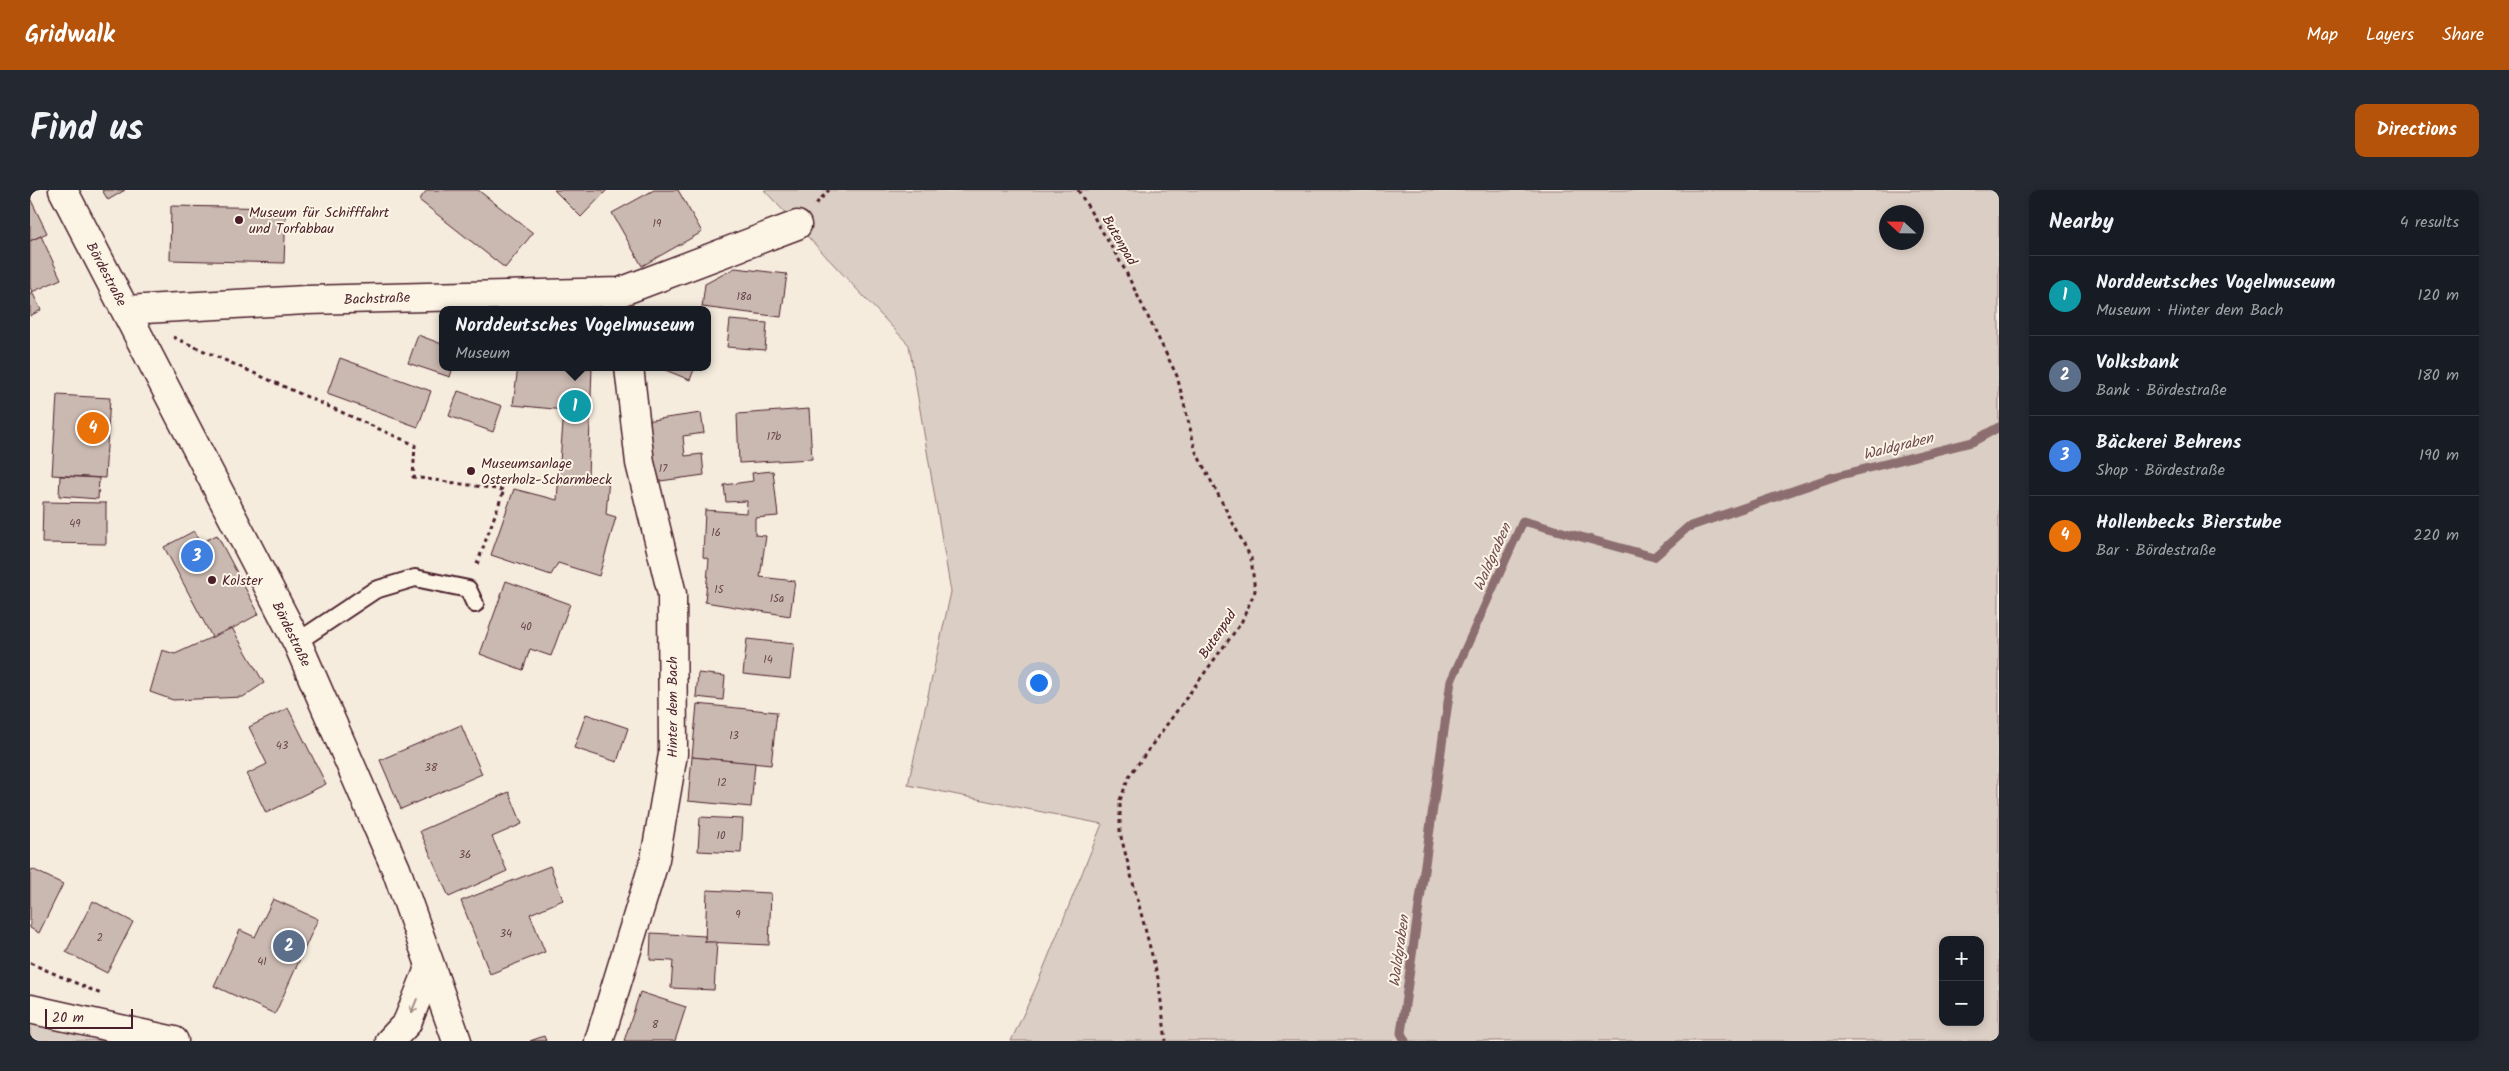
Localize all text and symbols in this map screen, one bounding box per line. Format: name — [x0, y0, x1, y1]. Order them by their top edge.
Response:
text: Gridwalk — [25, 16, 115, 55]
text: Map — [2307, 21, 2338, 50]
text: Layers — [2366, 21, 2414, 50]
text: Share — [2442, 21, 2484, 50]
text: Find us — [30, 102, 143, 158]
button: Directions — [2355, 104, 2479, 157]
place label: Museum für Schifffahrt und Torfabbau — [249, 202, 390, 240]
north arrow — [1879, 205, 1924, 250]
text: Nearby — [2049, 206, 2114, 239]
text: 4 results — [2400, 210, 2459, 235]
street label: Butenpad — [1096, 211, 1143, 271]
marker: Museum für Schifffahrt und Torfabbau — [233, 214, 245, 226]
house number: 19 — [653, 215, 662, 233]
street label: Bördestraße — [80, 238, 133, 311]
text: Norddeutsches Vogelmuseum — [2096, 268, 2335, 298]
text: 1 — [2063, 283, 2067, 308]
text: 120 m — [2418, 283, 2459, 308]
street label: Bachstraße — [344, 287, 411, 311]
house number: 18a — [736, 288, 752, 306]
text: Museum · Hinter dem Bach — [2096, 298, 2283, 323]
popup — [439, 306, 711, 371]
text: Norddeutsches Vogelmuseum — [455, 311, 695, 341]
text: Museum — [455, 341, 510, 366]
text: Volksbank — [2096, 348, 2178, 378]
text: 2 — [2060, 363, 2070, 388]
text: 180 m — [2417, 363, 2459, 388]
text: Bank · Bördestraße — [2096, 378, 2227, 403]
pin: 1 — [559, 387, 591, 425]
pin: 4 — [77, 409, 109, 447]
water label: Waldgraben — [1861, 426, 1937, 467]
house number: 17b — [767, 428, 781, 446]
text: Bäckerei Behrens — [2096, 428, 2241, 458]
text: 3 — [2061, 443, 2069, 468]
text: 190 m — [2419, 443, 2459, 468]
place label: Museumsanlage Osterholz-Scharmbeck — [481, 453, 612, 491]
text: Shop · Bördestraße — [2096, 458, 2225, 483]
house number: 17 — [659, 460, 668, 478]
marker: Museumsanlage Osterholz-Scharmbeck — [465, 465, 477, 477]
text: Hollenbecks Bierstube — [2096, 508, 2282, 538]
house number: 49 — [69, 515, 81, 533]
water label: Waldgraben — [1467, 519, 1519, 595]
text: 4 — [2061, 523, 2069, 548]
text: 220 m — [2413, 523, 2459, 548]
house number: 16 — [711, 524, 721, 542]
pin: 3 — [181, 537, 213, 575]
text: Bar · Bördestraße — [2096, 538, 2216, 563]
place label: Kolster — [222, 570, 264, 592]
marker: Kolster — [206, 574, 218, 586]
house number: 15 — [714, 581, 725, 599]
house number: 15a — [770, 590, 784, 608]
street label: Bördestraße — [266, 598, 317, 671]
street label: Butenpad — [1193, 605, 1243, 664]
house number: 40 — [520, 618, 532, 636]
house number: 14 — [763, 651, 773, 669]
street label: Hinter dem Bach — [662, 656, 684, 758]
your location — [1026, 670, 1052, 696]
house number: 13 — [729, 727, 739, 745]
house number: 43 — [276, 737, 288, 755]
house number: 38 — [425, 759, 438, 777]
house number: 12 — [717, 774, 727, 792]
house number: 10 — [717, 827, 726, 845]
house number: 36 — [459, 846, 471, 864]
house number: 9 — [735, 906, 741, 924]
water label: Waldgraben — [1383, 913, 1417, 988]
house number: 34 — [500, 925, 512, 943]
pin: 2 — [273, 927, 305, 965]
house number: 2 — [97, 929, 103, 947]
map controls — [1939, 936, 1984, 1026]
button: + — [1939, 936, 1984, 981]
house number: 41 — [257, 953, 267, 971]
button: − — [1939, 981, 1984, 1026]
one-way arrow — [408, 998, 418, 1013]
scale bar — [45, 1006, 132, 1029]
text: 20 m — [52, 1007, 84, 1029]
house number: 8 — [652, 1016, 659, 1034]

